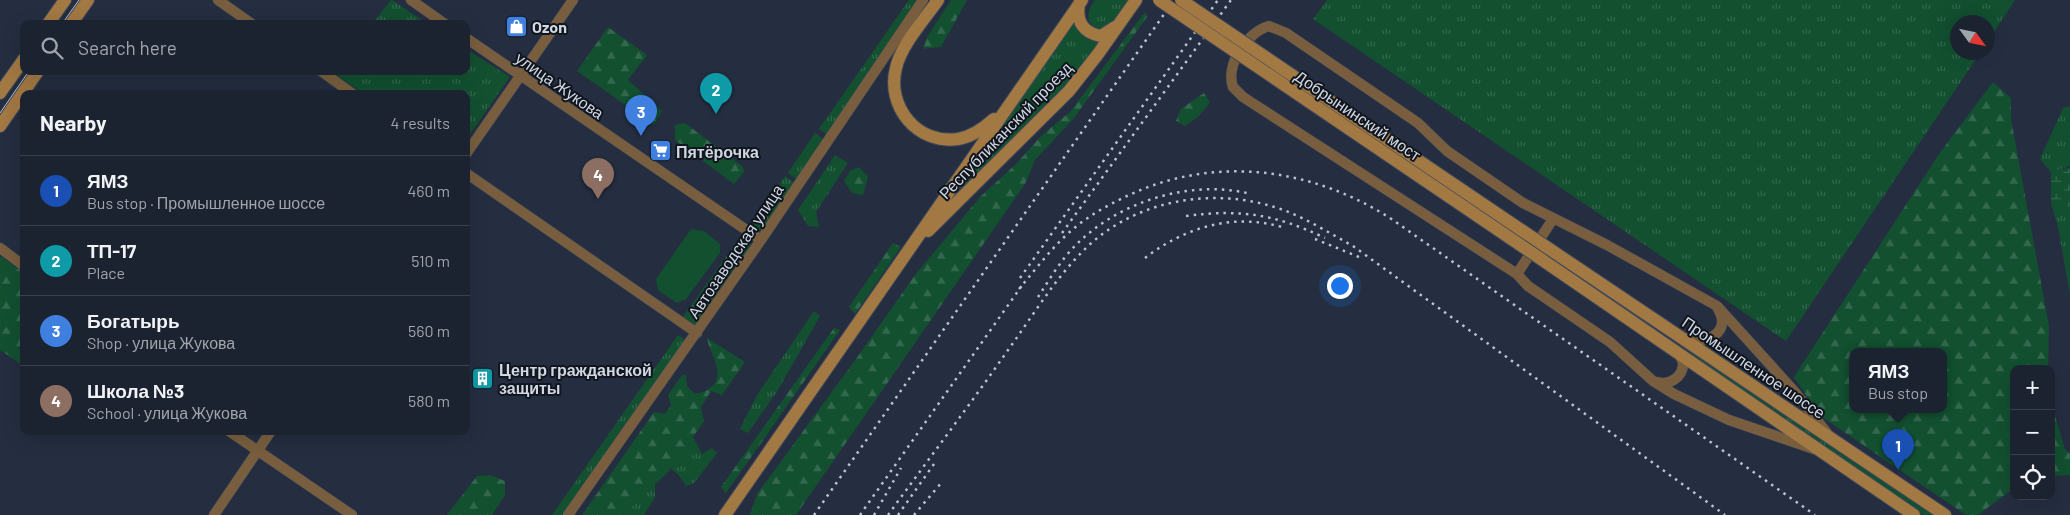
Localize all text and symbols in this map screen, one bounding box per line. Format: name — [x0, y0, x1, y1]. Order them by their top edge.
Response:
shop icon: Ozon — [504, 14, 528, 38]
north arrow — [1950, 15, 1995, 60]
place label: Ozon — [532, 17, 567, 36]
search box — [20, 20, 470, 75]
icon: search — [38, 34, 66, 62]
text: Search here — [78, 36, 177, 59]
street label: улица Жукова — [512, 48, 608, 122]
street label: Республиканский проезд — [935, 57, 1076, 202]
street label: Добрынинский мост — [1292, 66, 1425, 164]
pin: 2 — [700, 73, 732, 114]
pin: 3 — [625, 95, 657, 136]
text: Nearby — [40, 110, 106, 135]
text: 4 results — [390, 113, 450, 132]
supermarket icon: Пятёрочка — [648, 139, 672, 163]
place label: Пятёрочка — [676, 142, 759, 161]
pin: 4 — [582, 158, 614, 199]
text: ЯМЗ — [87, 169, 128, 192]
street label: Автозаводская улица — [683, 180, 787, 321]
text: 1 — [53, 181, 59, 200]
text: 460 m — [407, 181, 450, 200]
text: Bus stop · Промышленное шоссе — [87, 193, 325, 212]
text: ТП-17 — [87, 239, 136, 262]
text: 2 — [52, 251, 60, 270]
text: 510 m — [411, 251, 450, 270]
text: Place — [87, 263, 125, 282]
your location — [1327, 273, 1353, 299]
text: Богатырь — [87, 309, 180, 332]
street label: Промышленное шоссе — [1679, 312, 1829, 422]
text: 3 — [52, 321, 60, 340]
text: 560 m — [408, 321, 450, 340]
text: Shop · улица Жукова — [87, 333, 235, 352]
popup — [1849, 348, 1947, 413]
text: ЯМЗ — [1868, 359, 1909, 382]
place label: Центр гражданской защиты — [499, 360, 652, 397]
map controls — [2010, 365, 2055, 500]
button: + — [2010, 365, 2055, 410]
building icon: Центр гражданской защиты — [471, 366, 495, 390]
text: Школа №3 — [87, 379, 184, 402]
text: Bus stop — [1868, 383, 1928, 402]
text: 4 — [51, 391, 61, 410]
text: 580 m — [408, 391, 450, 410]
text: School · улица Жукова — [87, 403, 247, 422]
button: − — [2010, 410, 2055, 455]
pin: 1 — [1882, 429, 1914, 470]
button: locate — [2010, 455, 2055, 500]

